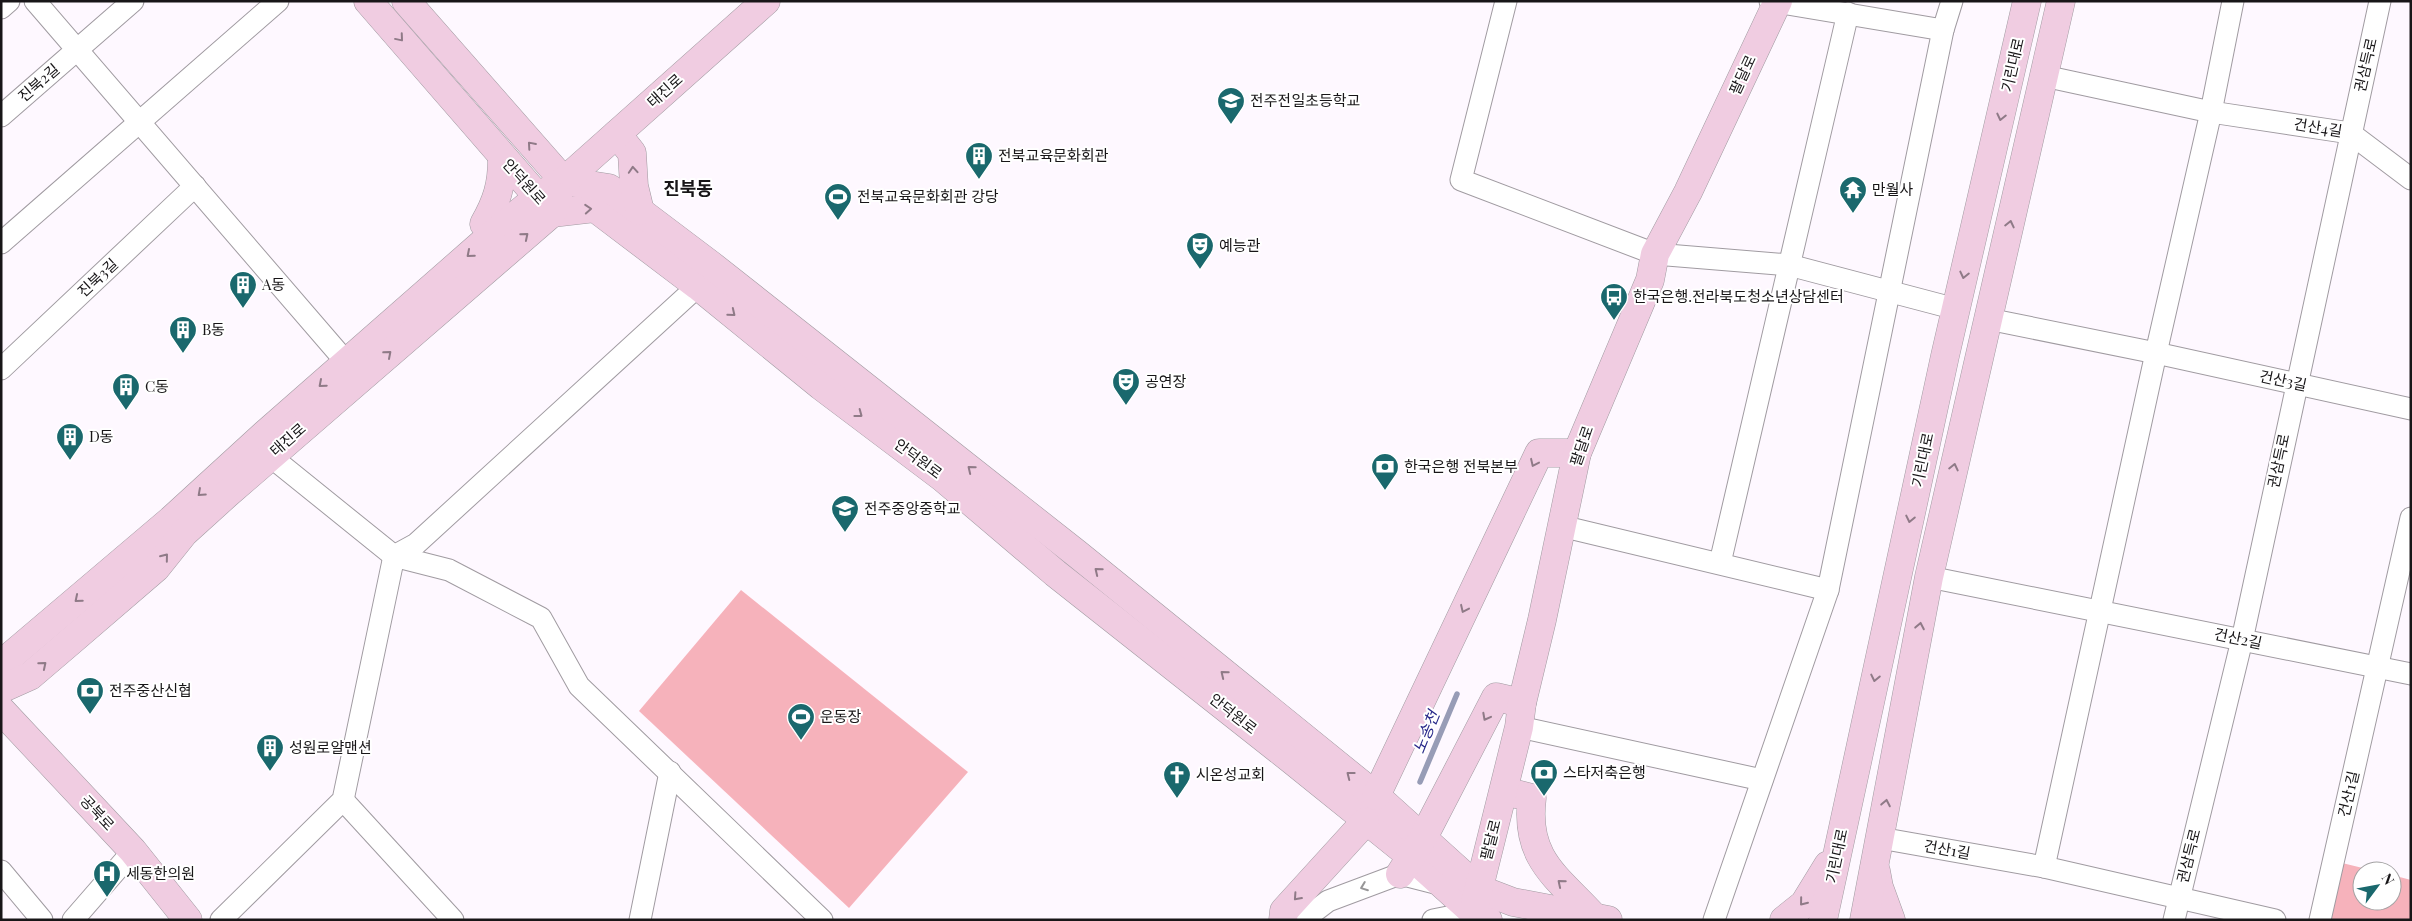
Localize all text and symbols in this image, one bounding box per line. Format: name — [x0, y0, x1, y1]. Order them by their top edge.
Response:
one-way arrow — [394, 33, 403, 42]
street label: 기린대로 — [1996, 36, 2028, 94]
street label: 권삼득로 — [2349, 36, 2381, 94]
street label: 팔달로 — [1724, 52, 1760, 98]
street label: 진북2길 — [13, 59, 63, 106]
street label: 태진로 — [642, 69, 686, 112]
school or university icon: 전주전일초등학교 — [1216, 86, 1246, 125]
place label: 전주전일초등학교 — [1250, 90, 1360, 110]
one-way arrow — [1996, 112, 2007, 121]
street label: 건산4길 — [2292, 113, 2344, 141]
one-way arrow — [528, 141, 537, 150]
building icon: 전북교육문화회관 — [964, 141, 994, 180]
place label: 전북교육문화회관 — [998, 145, 1109, 165]
street label: 안덕원로 — [499, 154, 551, 209]
one-way arrow — [628, 166, 639, 174]
temple icon: 만월사 — [1838, 175, 1868, 214]
district label: 진북동 — [663, 176, 713, 200]
place label: 만월사 — [1872, 179, 1914, 199]
sports icon: 전북교육문화회관 강당 — [823, 182, 853, 221]
place label: 전북교육문화회관 강당 — [857, 186, 999, 206]
one-way arrow — [584, 204, 592, 215]
one-way arrow — [2004, 219, 2015, 228]
theatre icon: 예능관 — [1185, 231, 1215, 270]
one-way arrow — [519, 233, 528, 242]
place label: 예능관 — [1219, 235, 1261, 255]
one-way arrow — [467, 248, 476, 257]
street label: 진북3길 — [73, 254, 122, 301]
building icon: A동 — [228, 270, 258, 309]
one-way arrow — [1959, 271, 1970, 280]
place label: A동 — [261, 274, 285, 294]
bus stop icon: 한국은행.전라북도청소년상담센터 — [1599, 282, 1629, 321]
place label: 한국은행.전라북도청소년상담센터 — [1633, 286, 1844, 306]
one-way arrow — [726, 308, 735, 317]
building icon: B동 — [168, 315, 198, 354]
place label: B동 — [202, 319, 225, 339]
one-way arrow — [383, 350, 392, 359]
street label: 건산3길 — [2258, 365, 2309, 395]
theatre icon: 공연장 — [1111, 367, 1141, 406]
place label: 공연장 — [1145, 371, 1187, 391]
building icon: C동 — [111, 372, 141, 411]
place label: C동 — [145, 376, 169, 396]
one-way arrow — [319, 379, 328, 387]
one-way arrow — [853, 409, 862, 417]
street label: 태진로 — [265, 418, 310, 460]
building icon: D동 — [55, 422, 85, 461]
street label: 팔달로 — [1565, 423, 1597, 469]
place label: D동 — [89, 426, 114, 446]
street label: 기린대로 — [1907, 431, 1938, 489]
street label: 권삼득로 — [2263, 432, 2294, 490]
street label: 안덕원로 — [891, 434, 947, 483]
bank icon: 한국은행 전북본부 — [1370, 452, 1400, 491]
place label: 한국은행 전북본부 — [1404, 456, 1518, 476]
one-way arrow — [1530, 458, 1540, 467]
one-way arrow — [1948, 463, 1959, 472]
one-way arrow — [968, 467, 977, 475]
one-way arrow — [197, 487, 206, 496]
school or university icon: 전주중앙중학교 — [830, 494, 860, 533]
place label: 전주중앙중학교 — [864, 498, 961, 518]
one-way arrow — [1905, 515, 1916, 524]
one-way arrow — [159, 554, 167, 563]
one-way arrow — [1094, 567, 1103, 576]
one-way arrow — [74, 593, 83, 602]
one-way arrow — [1461, 604, 1471, 613]
one-way arrow — [1914, 622, 1925, 631]
street label: 건산2길 — [2212, 623, 2264, 653]
one-way arrow — [38, 661, 47, 670]
one-way arrow — [1220, 670, 1229, 679]
one-way arrow — [1870, 674, 1881, 682]
bank icon: 전주중산신협 — [75, 676, 105, 715]
place label: 전주중산신협 — [109, 680, 192, 700]
street label: 안덕원로 — [1206, 688, 1262, 738]
sports icon: 운동장 — [786, 702, 816, 741]
water label: 노송천 — [1408, 705, 1444, 756]
place label: 운동장 — [820, 706, 862, 726]
one-way arrow — [1482, 712, 1492, 721]
building icon: 성원로얄맨션 — [255, 733, 285, 772]
place label: 성원로얄맨션 — [289, 737, 372, 757]
bank icon: 스타저축은행 — [1529, 758, 1559, 797]
church icon: 시온성교회 — [1162, 760, 1192, 799]
place label: 스타저축은행 — [1563, 762, 1646, 782]
place label: 시온성교회 — [1196, 764, 1265, 784]
street label: 건산1길 — [2333, 769, 2363, 819]
one-way arrow — [1347, 773, 1356, 781]
street label: 공북로 — [76, 790, 119, 834]
one-way arrow — [1880, 799, 1891, 808]
street label: 팔달로 — [1475, 817, 1505, 862]
street label: 기린대로 — [1821, 827, 1852, 885]
street label: 권삼득로 — [2172, 827, 2204, 885]
street label: 건산1길 — [1922, 835, 1972, 863]
hospital icon: 세동한의원 — [92, 859, 122, 898]
north arrow — [2352, 861, 2402, 911]
place label: 세동한의원 — [126, 863, 195, 883]
text: N — [2378, 870, 2399, 888]
one-way arrow — [1558, 880, 1567, 889]
one-way arrow — [1360, 881, 1369, 892]
one-way arrow — [1294, 891, 1303, 900]
one-way arrow — [1800, 897, 1809, 906]

